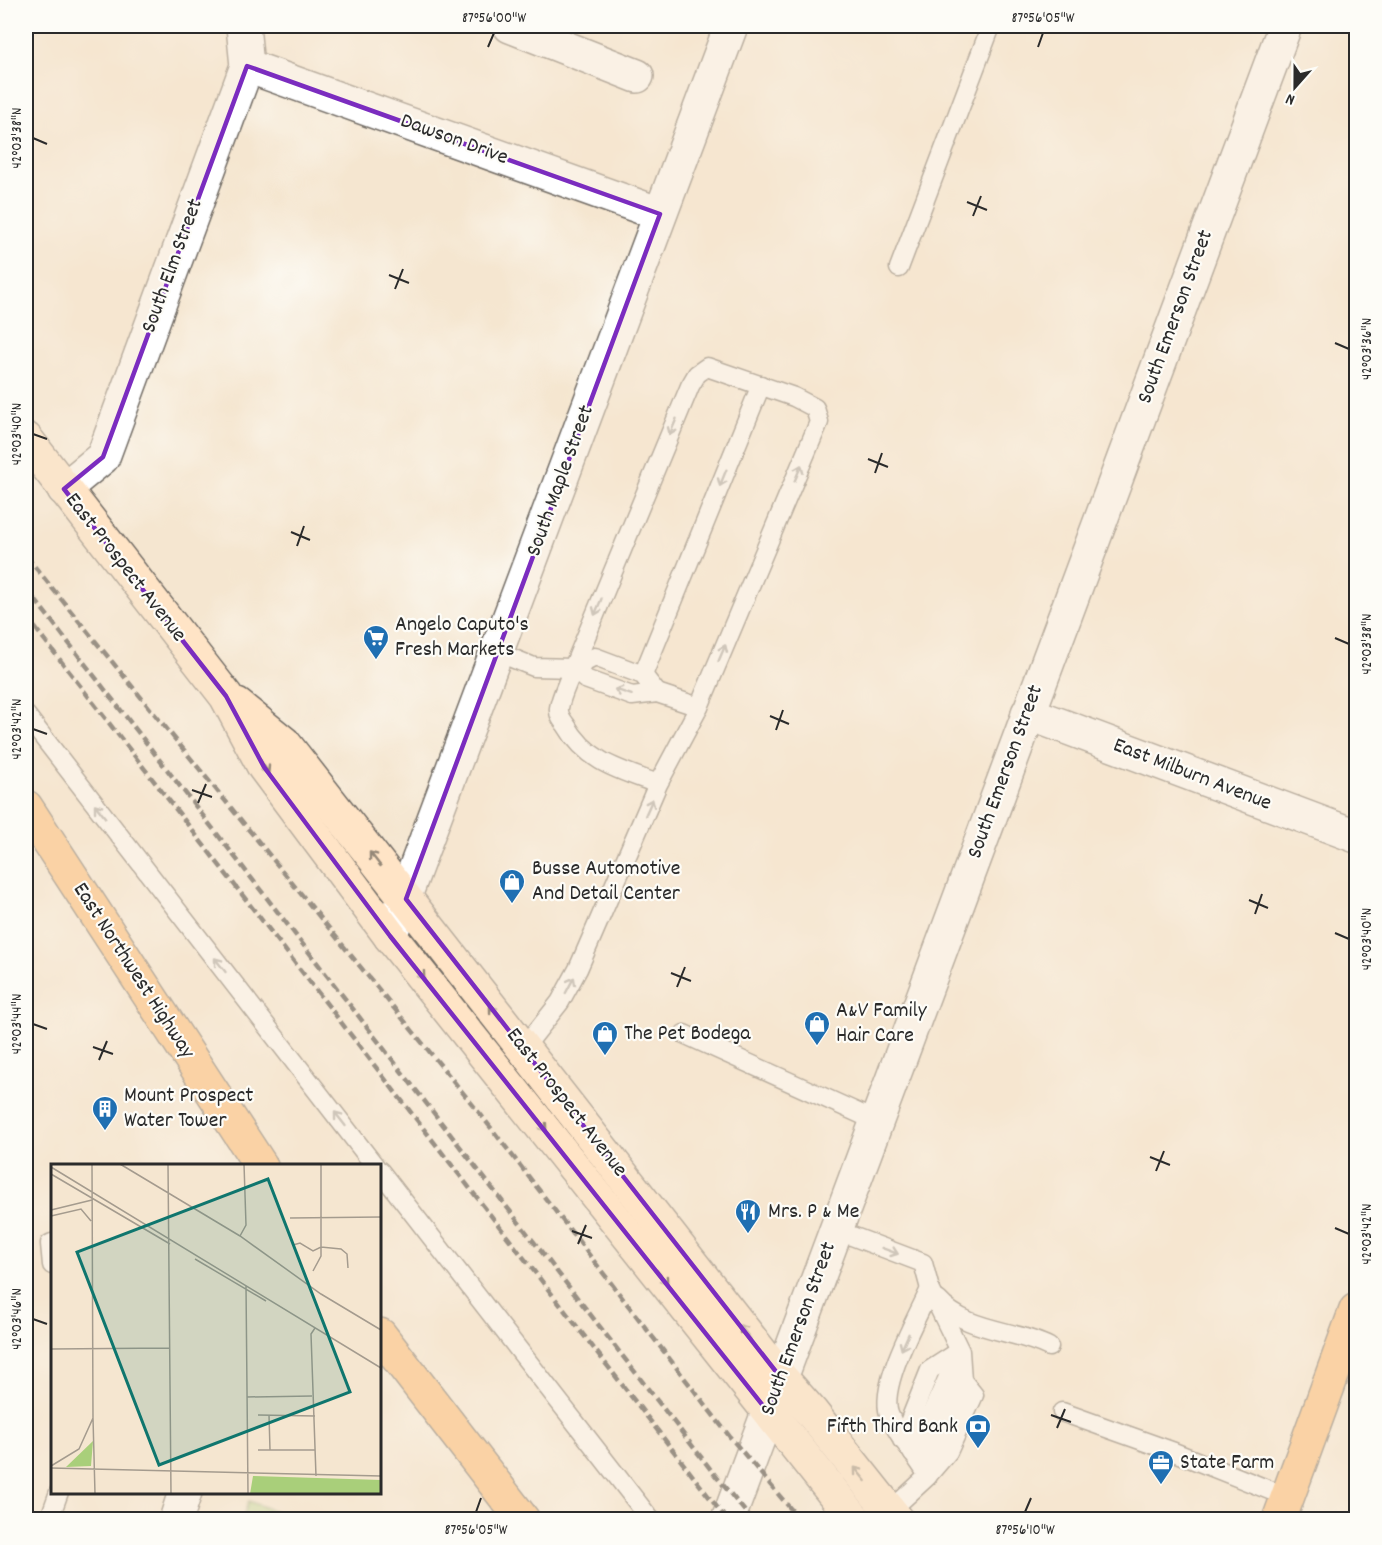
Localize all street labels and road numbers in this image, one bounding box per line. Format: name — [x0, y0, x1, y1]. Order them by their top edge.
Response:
street label: Dawson Drive — [396, 106, 512, 174]
street label: South Elm Street — [134, 194, 212, 338]
street label: South Emerson Street — [1130, 226, 1222, 408]
street label: South Maple Street — [519, 401, 603, 561]
street label: East Prospect Avenue — [57, 487, 193, 649]
street label: South Emerson Street — [960, 681, 1052, 863]
street label: East Milburn Avenue — [1108, 731, 1276, 819]
street label: East Northwest Highway — [64, 877, 202, 1066]
street label: East Prospect Avenue — [498, 1022, 634, 1184]
street label: South Emerson Street — [753, 1238, 845, 1420]

